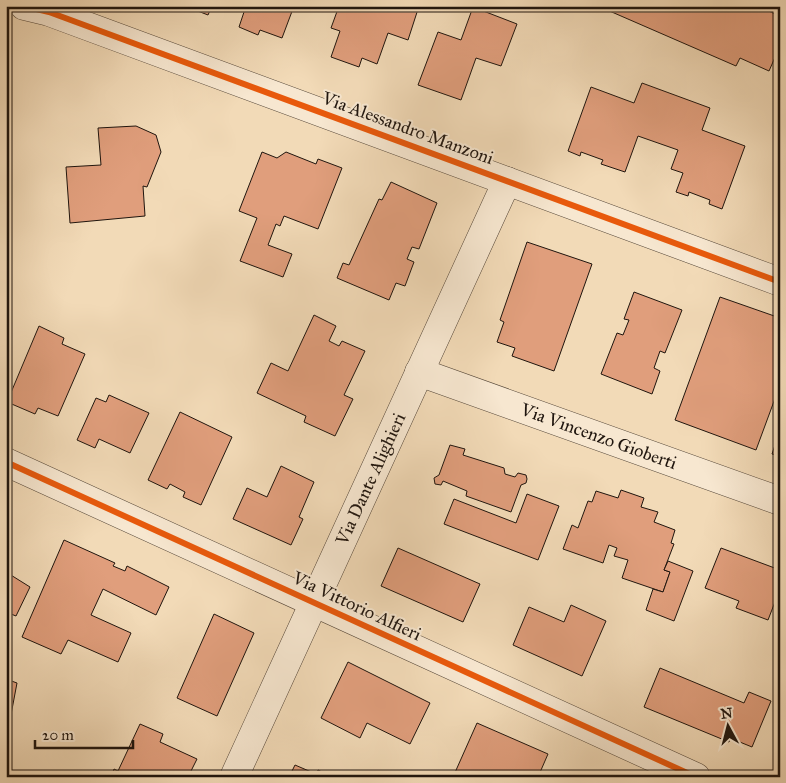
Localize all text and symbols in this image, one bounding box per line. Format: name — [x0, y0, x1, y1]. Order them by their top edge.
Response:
street label: Via Alessandro Manzoni — [318, 86, 497, 169]
street label: Via Vincenzo Gioberti — [517, 398, 680, 474]
street label: Via Dante Alighieri — [330, 409, 410, 549]
street label: Via Vittorio Alfieri — [288, 566, 425, 645]
north arrow — [704, 700, 754, 750]
text: N — [720, 704, 734, 723]
scale bar — [35, 718, 132, 750]
text: 20 m — [42, 726, 74, 744]

